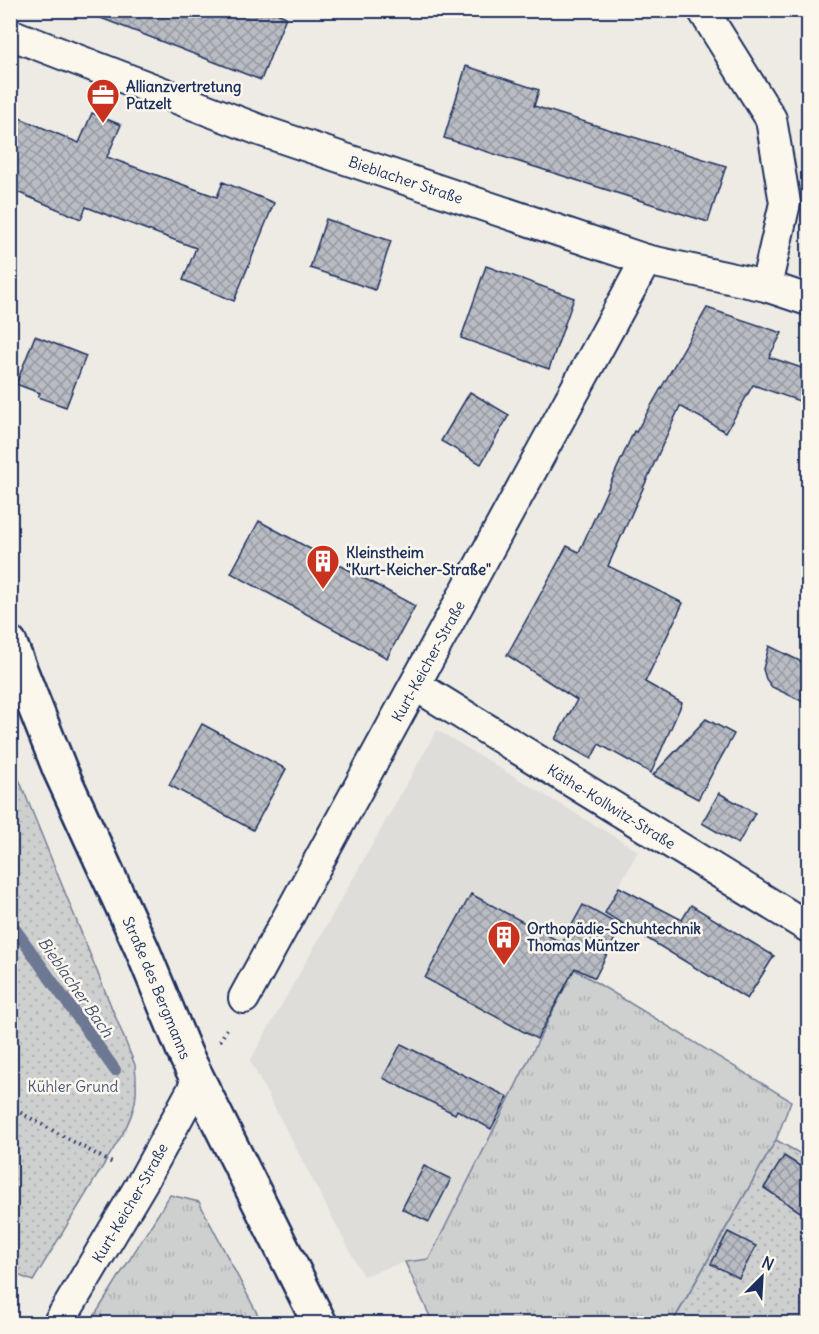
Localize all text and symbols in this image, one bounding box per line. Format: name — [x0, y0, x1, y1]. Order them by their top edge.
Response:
office icon: Allianzvertretung Patzelt — [85, 77, 121, 124]
place label: Allianzvertretung Patzelt — [126, 77, 241, 113]
street label: Bieblacher Straße — [346, 151, 466, 207]
building icon: Kleinstheim "Kurt-Keicher-Straße" — [305, 543, 341, 590]
place label: Kleinstheim "Kurt-Keicher-Straße" — [346, 543, 491, 579]
street label: Kurt-Keicher-Straße — [387, 597, 468, 725]
street label: Käthe-Kollwitz-Straße — [544, 759, 679, 853]
street label: Straße des Bergmanns — [119, 913, 196, 1062]
building icon: Orthopädie-Schuhtechnik Thomas Müntzer — [486, 919, 522, 966]
place label: Orthopädie-Schuhtechnik Thomas Müntzer — [527, 919, 701, 955]
water label: Bieblacher Bach — [34, 933, 118, 1041]
park label: Kühler Grund — [28, 1077, 119, 1096]
street label: Kurt-Keicher-Straße — [87, 1139, 172, 1266]
north arrow — [732, 1247, 792, 1307]
text: N — [759, 1252, 777, 1275]

